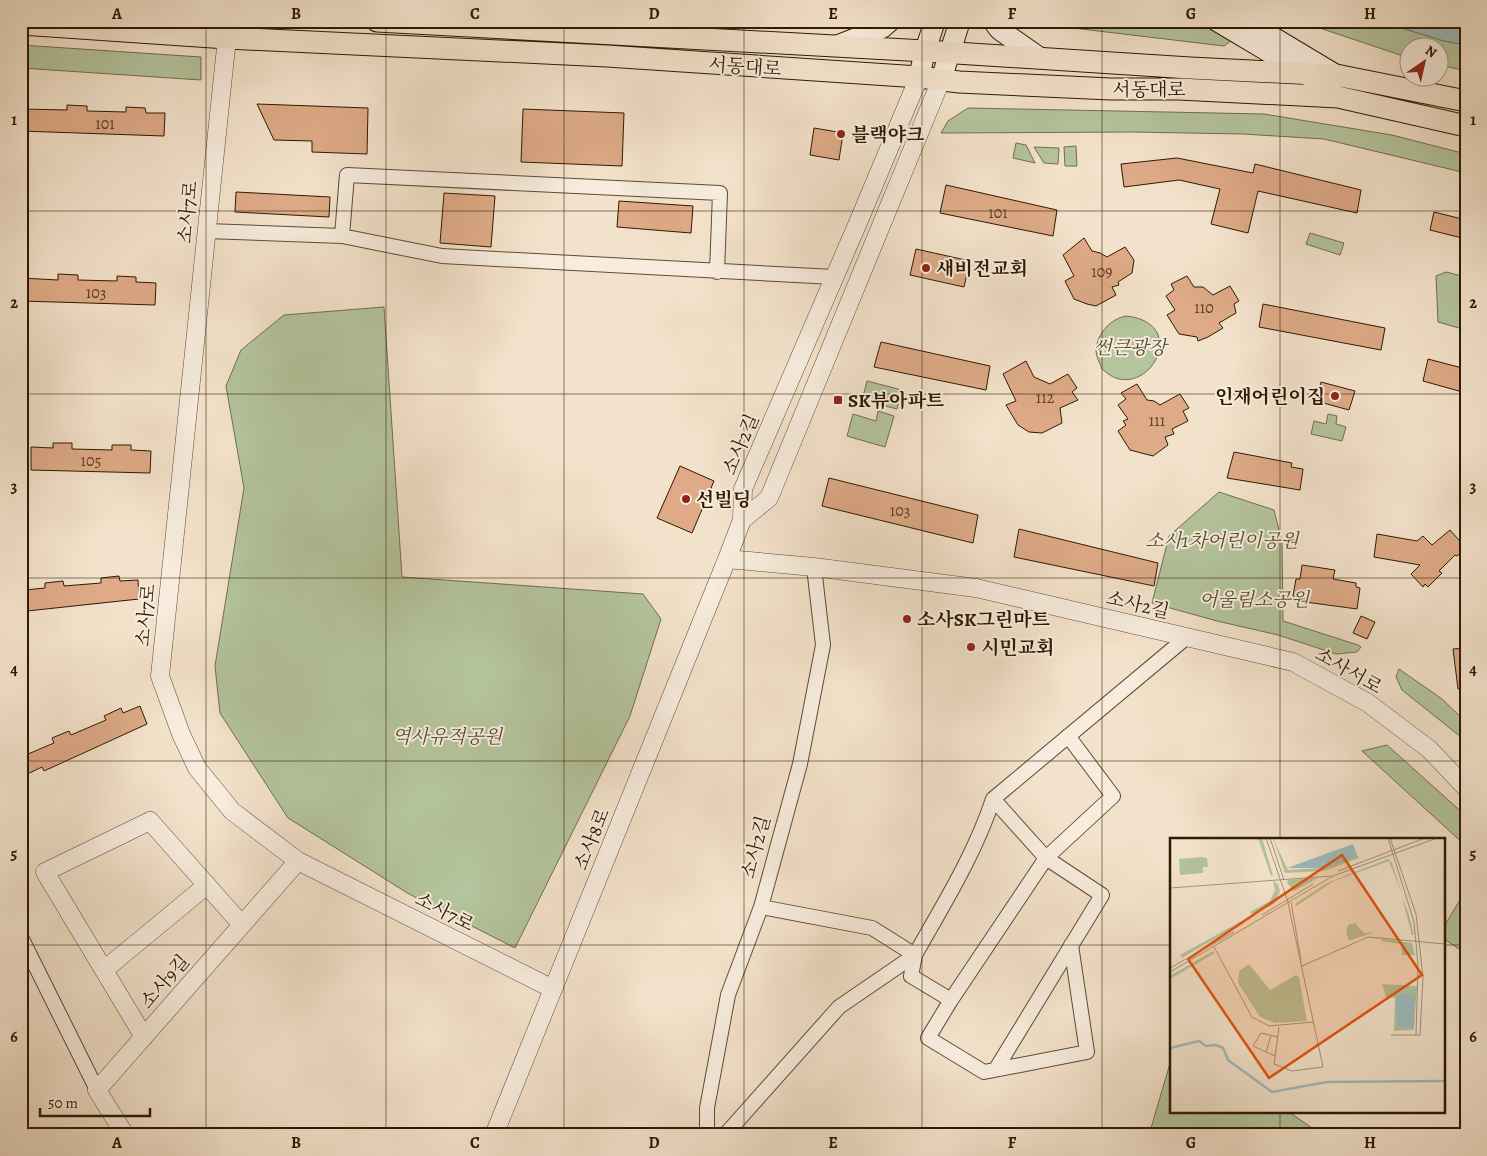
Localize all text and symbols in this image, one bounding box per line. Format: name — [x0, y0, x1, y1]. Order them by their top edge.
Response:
text: A — [111, 3, 123, 25]
text: B — [291, 3, 301, 25]
text: C — [470, 3, 480, 25]
text: D — [648, 3, 660, 25]
text: E — [828, 3, 838, 25]
text: F — [1008, 3, 1017, 25]
text: G — [1186, 3, 1196, 25]
text: H — [1364, 3, 1376, 25]
north arrow — [1400, 38, 1450, 88]
text: N — [1421, 41, 1441, 62]
street label: 서동대로 — [707, 51, 782, 83]
street label: 서동대로 — [1112, 77, 1186, 103]
text: 1 — [11, 109, 17, 131]
text: 1 — [1470, 109, 1476, 131]
house number: 101 — [95, 113, 115, 135]
place label: 블랙야크 — [851, 122, 925, 148]
marker: 블랙야크 — [835, 128, 847, 140]
street label: 소사7로 — [172, 179, 204, 245]
house number: 101 — [988, 202, 1008, 224]
place label: 새비전교회 — [936, 256, 1028, 282]
house number: 109 — [1091, 261, 1113, 283]
marker: 새비전교회 — [920, 262, 932, 274]
house number: 103 — [86, 282, 106, 304]
text: 2 — [10, 292, 18, 314]
text: 2 — [1469, 292, 1477, 314]
house number: 110 — [1194, 297, 1214, 319]
park label: 썬큰광장 — [1093, 335, 1169, 361]
place label: 인재어린이집 — [1215, 384, 1325, 410]
house number: 112 — [1036, 387, 1055, 409]
place label: SK뷰아파트 — [848, 388, 945, 414]
marker: 인재어린이집 — [1329, 390, 1341, 402]
marker: SK뷰아파트 — [832, 394, 844, 406]
street label: 소사2길 — [716, 410, 765, 479]
house number: 111 — [1149, 410, 1166, 432]
house number: 105 — [81, 450, 102, 472]
text: 3 — [11, 476, 18, 498]
text: 3 — [1470, 476, 1477, 498]
place label: 선빌딩 — [696, 487, 751, 513]
marker: 선빌딩 — [680, 493, 692, 505]
house number: 103 — [890, 500, 910, 522]
park label: 소사1차어린이공원 — [1145, 528, 1300, 554]
street label: 소사7로 — [130, 582, 162, 648]
street label: 소사2길 — [1104, 585, 1172, 625]
park label: 어울림소공원 — [1199, 587, 1311, 613]
place label: 소사SK그린마트 — [917, 607, 1050, 633]
marker: 소사SK그린마트 — [901, 613, 913, 625]
place label: 시민교회 — [981, 635, 1054, 661]
marker: 시민교회 — [965, 641, 977, 653]
street label: 소사서로 — [1310, 641, 1387, 700]
text: 4 — [10, 659, 18, 681]
text: 4 — [1469, 659, 1477, 681]
park label: 역사유적공원 — [392, 724, 504, 750]
street label: 소사8로 — [568, 805, 616, 874]
street label: 소사2길 — [735, 813, 777, 882]
inset map — [1170, 838, 1444, 1114]
text: 5 — [11, 843, 18, 865]
text: 5 — [1470, 843, 1477, 865]
street label: 소사7로 — [411, 886, 479, 938]
street label: 소사9길 — [134, 949, 195, 1014]
text: 6 — [10, 1026, 18, 1048]
text: 6 — [1469, 1026, 1477, 1048]
scale bar — [40, 1086, 150, 1118]
text: 50 m — [48, 1093, 78, 1113]
text: A — [111, 1132, 123, 1154]
text: B — [291, 1132, 301, 1154]
text: C — [470, 1132, 480, 1154]
text: D — [648, 1132, 660, 1154]
text: E — [828, 1132, 838, 1154]
text: F — [1008, 1132, 1017, 1154]
text: G — [1186, 1132, 1196, 1154]
text: H — [1364, 1132, 1376, 1154]

